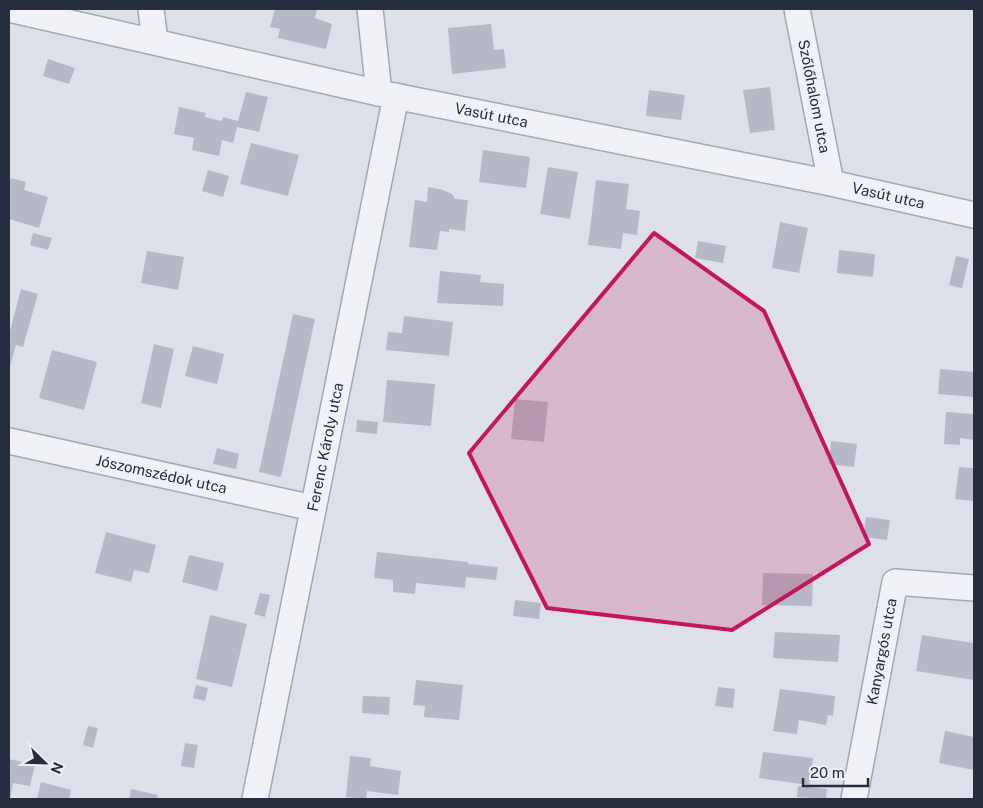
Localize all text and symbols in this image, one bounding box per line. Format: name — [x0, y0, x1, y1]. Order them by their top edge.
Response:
street label: Szőlőhalom utca — [795, 38, 834, 154]
street label: Vasút utca — [453, 99, 530, 130]
street label: Vasút utca — [850, 179, 926, 212]
street label: Ferenc Károly utca — [304, 381, 346, 513]
street label: Jószomszédok utca — [94, 451, 229, 497]
street label: Kanyargós utca — [863, 597, 900, 706]
north arrow — [20, 738, 70, 788]
scale bar — [803, 756, 868, 788]
text: N — [47, 760, 66, 776]
text: 20 m — [810, 764, 845, 781]

